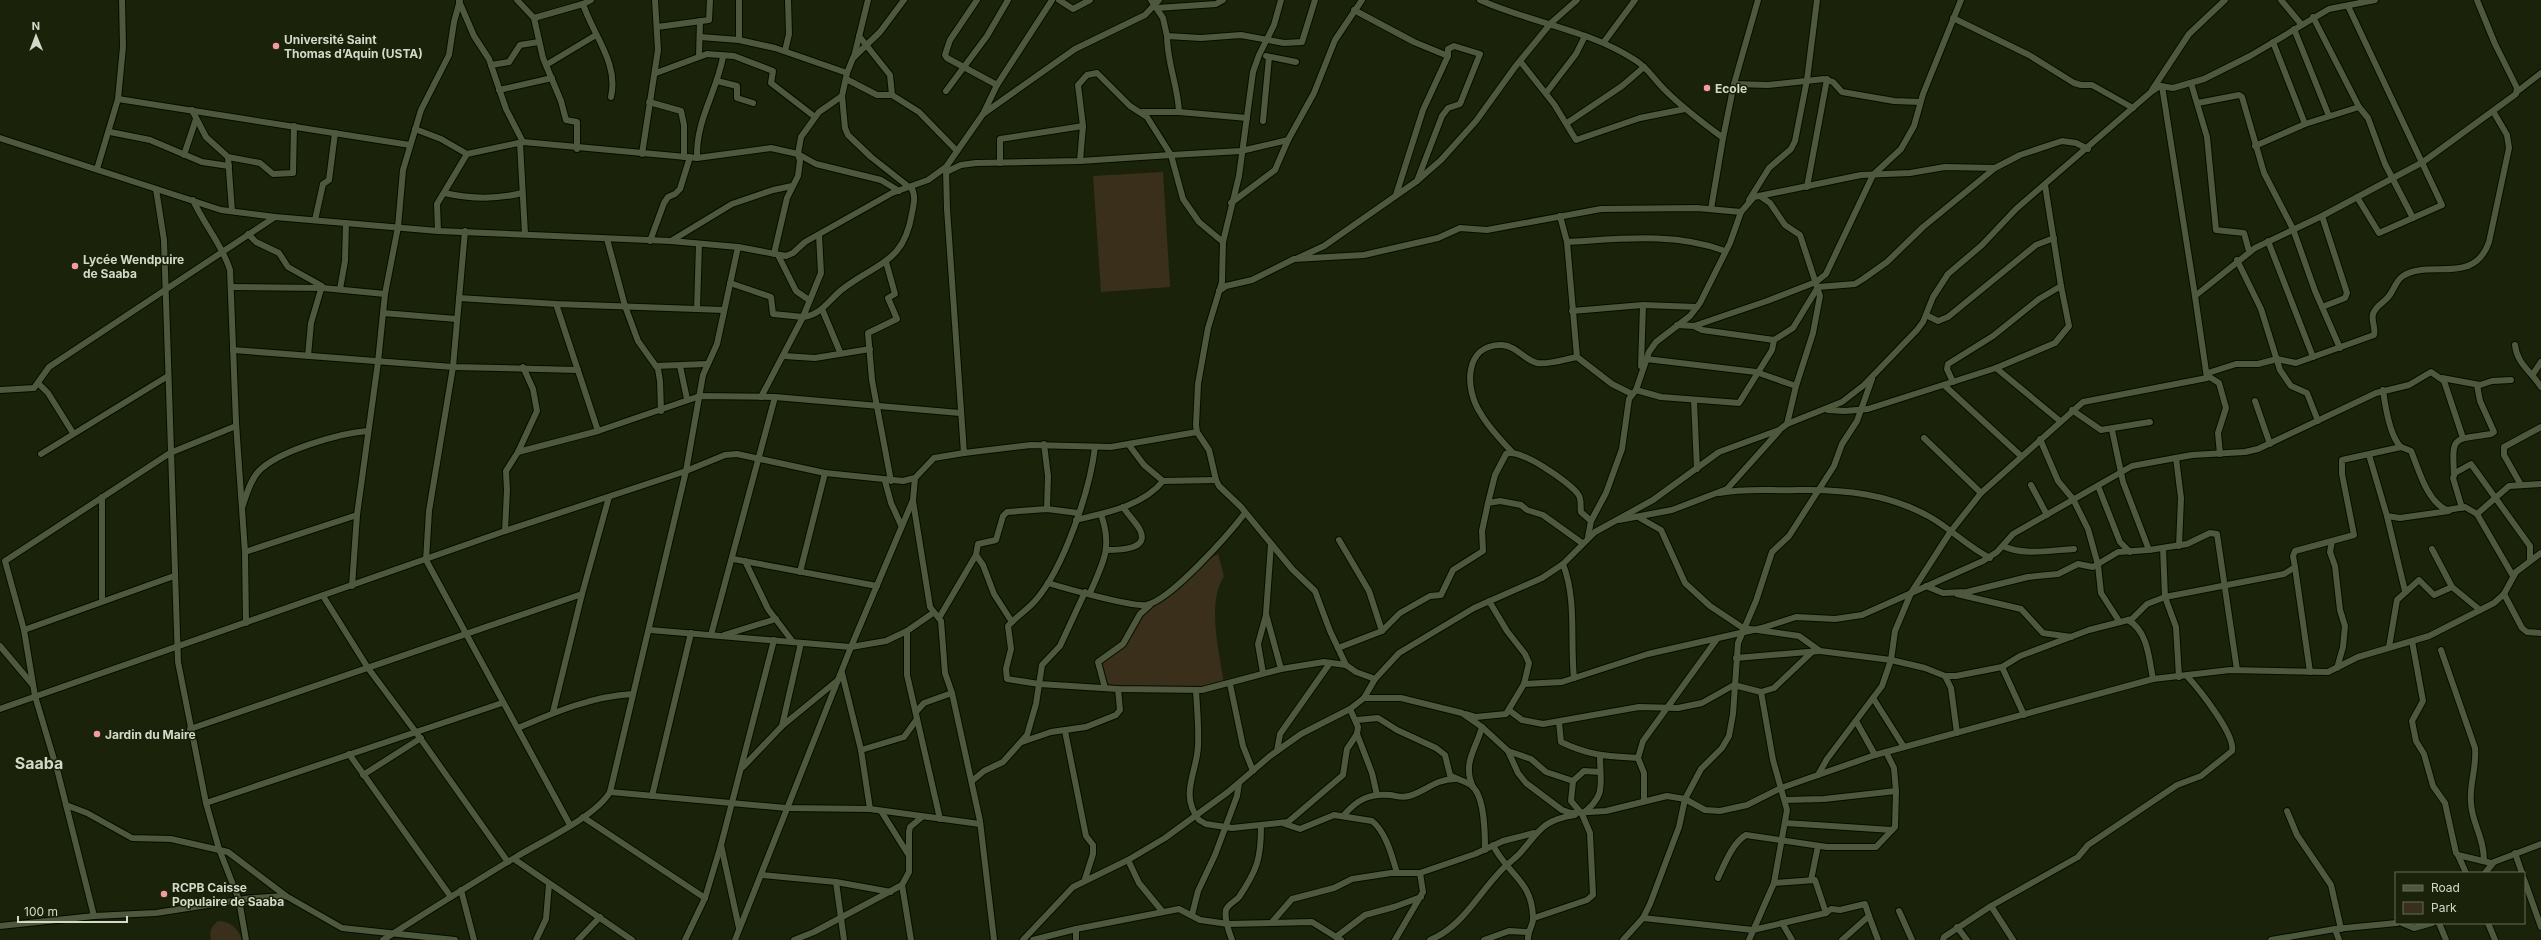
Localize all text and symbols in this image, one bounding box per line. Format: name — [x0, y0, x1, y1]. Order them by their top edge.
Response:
north arrow — [16, 16, 56, 56]
text: N — [32, 19, 40, 33]
place label: Université Saint Thomas d’Aquin (USTA) — [284, 32, 423, 61]
marker: Université Saint Thomas d’Aquin (USTA) — [271, 41, 281, 51]
place label: Ecole — [1715, 81, 1747, 96]
marker: Ecole — [1702, 83, 1712, 93]
place label: Lycée Wendpuire de Saaba — [83, 252, 184, 281]
marker: Lycée Wendpuire de Saaba — [70, 261, 80, 271]
place label: Jardin du Maire — [105, 727, 196, 742]
marker: Jardin du Maire — [92, 729, 102, 739]
district label: Saaba — [15, 753, 63, 773]
legend — [2395, 872, 2525, 924]
place label: RCPB Caisse Populaire de Saaba — [172, 880, 284, 909]
text: Road — [2431, 880, 2460, 895]
marker: RCPB Caisse Populaire de Saaba — [159, 889, 169, 899]
scale bar — [18, 898, 127, 924]
text: Park — [2431, 900, 2457, 915]
text: 100 m — [24, 904, 58, 919]

